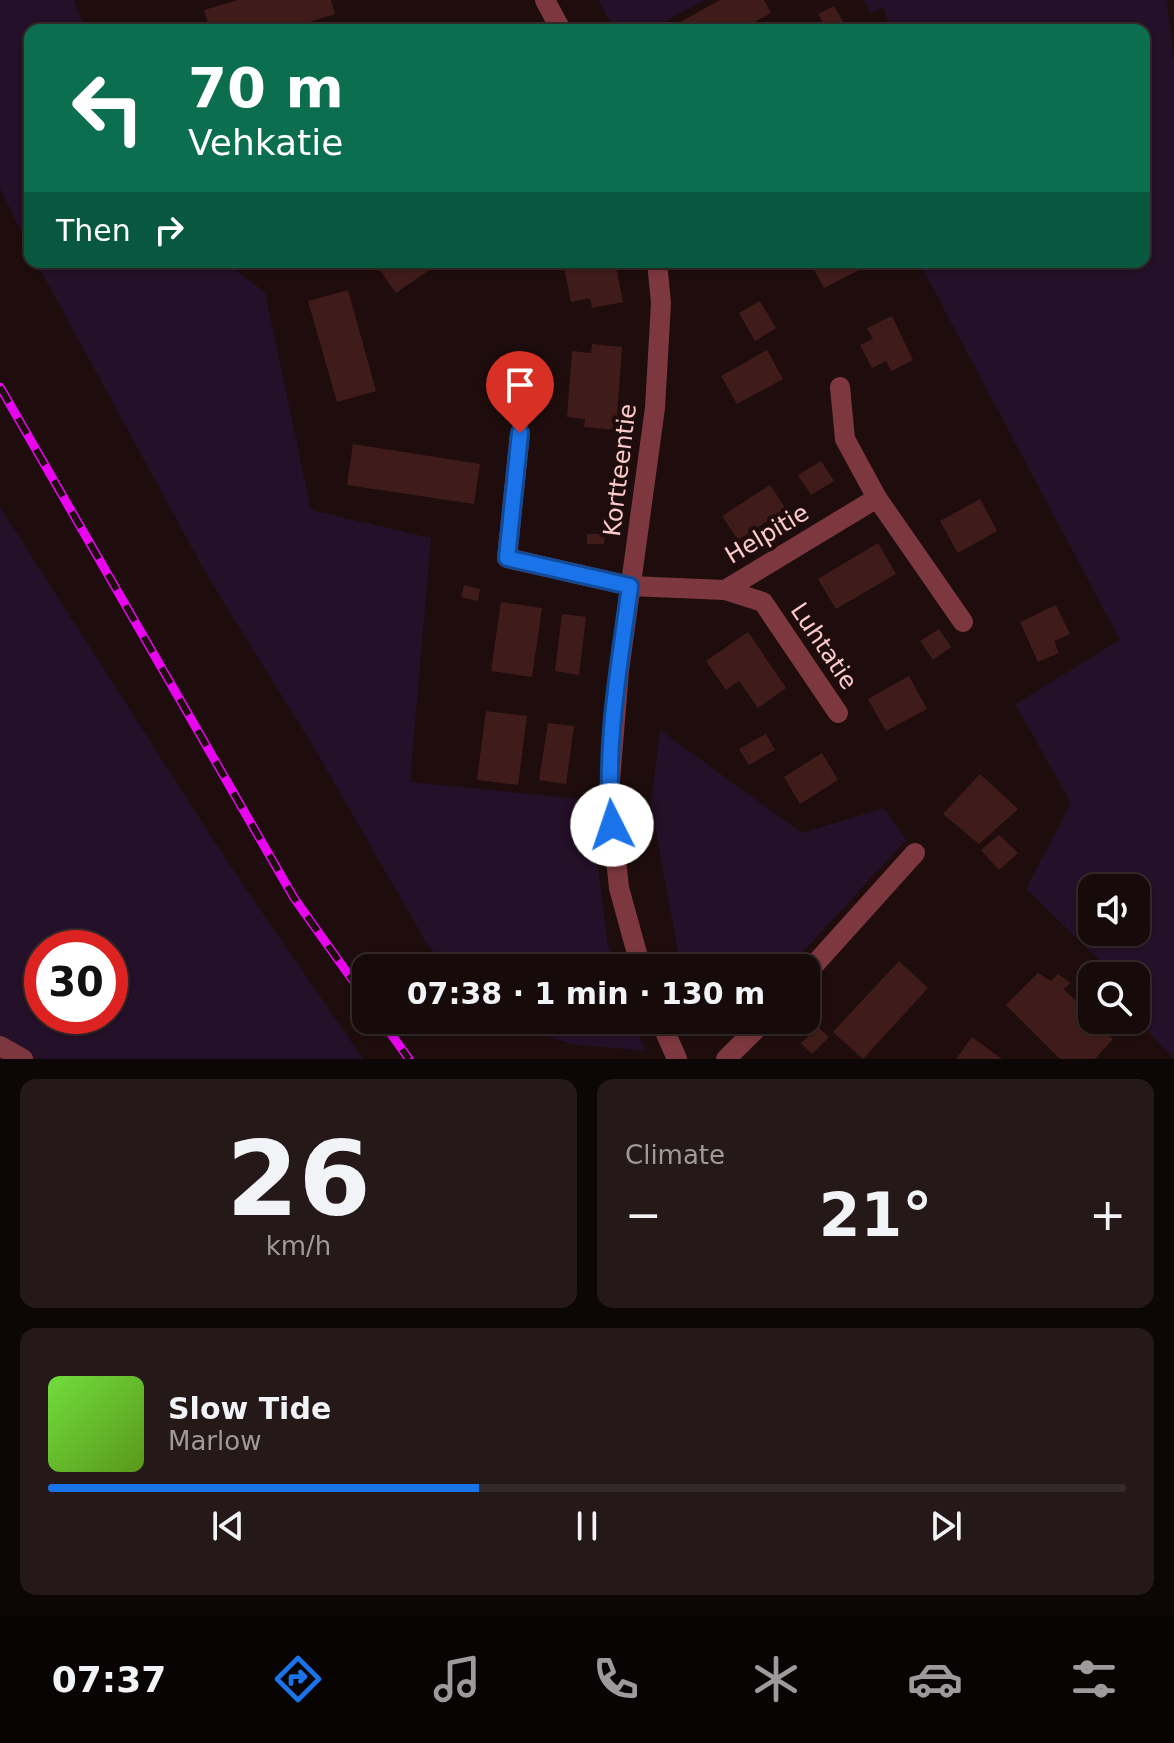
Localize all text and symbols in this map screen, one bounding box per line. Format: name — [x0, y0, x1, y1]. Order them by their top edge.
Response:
text: 70 m — [188, 55, 344, 120]
icon: left — [56, 56, 160, 160]
text: Vehkatie — [188, 122, 343, 163]
icon: right — [147, 208, 191, 252]
text: Then — [56, 213, 131, 248]
pin — [486, 351, 554, 433]
icon: arrive — [498, 363, 542, 407]
street label: Kortteentie — [598, 402, 642, 538]
street label: Helpitie — [720, 498, 814, 570]
street label: Luhtatie — [785, 597, 863, 695]
position arrow — [570, 783, 654, 867]
map controls — [1078, 874, 1150, 1034]
button: sound — [1078, 874, 1150, 946]
speed limit sign: 30 — [24, 930, 128, 1034]
button: search — [1078, 962, 1150, 1034]
text: 07:38 · 1 min · 130 m — [407, 976, 765, 1011]
text: 26 — [226, 1118, 371, 1240]
text: Climate — [625, 1140, 725, 1170]
text: 21° — [819, 1180, 932, 1250]
text: − — [625, 1189, 662, 1240]
text: + — [1089, 1189, 1126, 1240]
text: km/h — [266, 1231, 331, 1261]
text: Slow Tide — [168, 1391, 331, 1426]
text: Marlow — [168, 1426, 261, 1456]
icon: previous — [206, 1504, 250, 1548]
icon: pause — [565, 1504, 609, 1548]
icon: next — [924, 1504, 968, 1548]
icon: directions — [270, 1651, 326, 1707]
icon: music — [429, 1651, 485, 1707]
icon: phone — [588, 1651, 644, 1707]
icon: climate — [748, 1651, 804, 1707]
icon: car — [907, 1651, 963, 1707]
icon: filters — [1066, 1651, 1122, 1707]
text: 07:37 — [52, 1659, 166, 1700]

